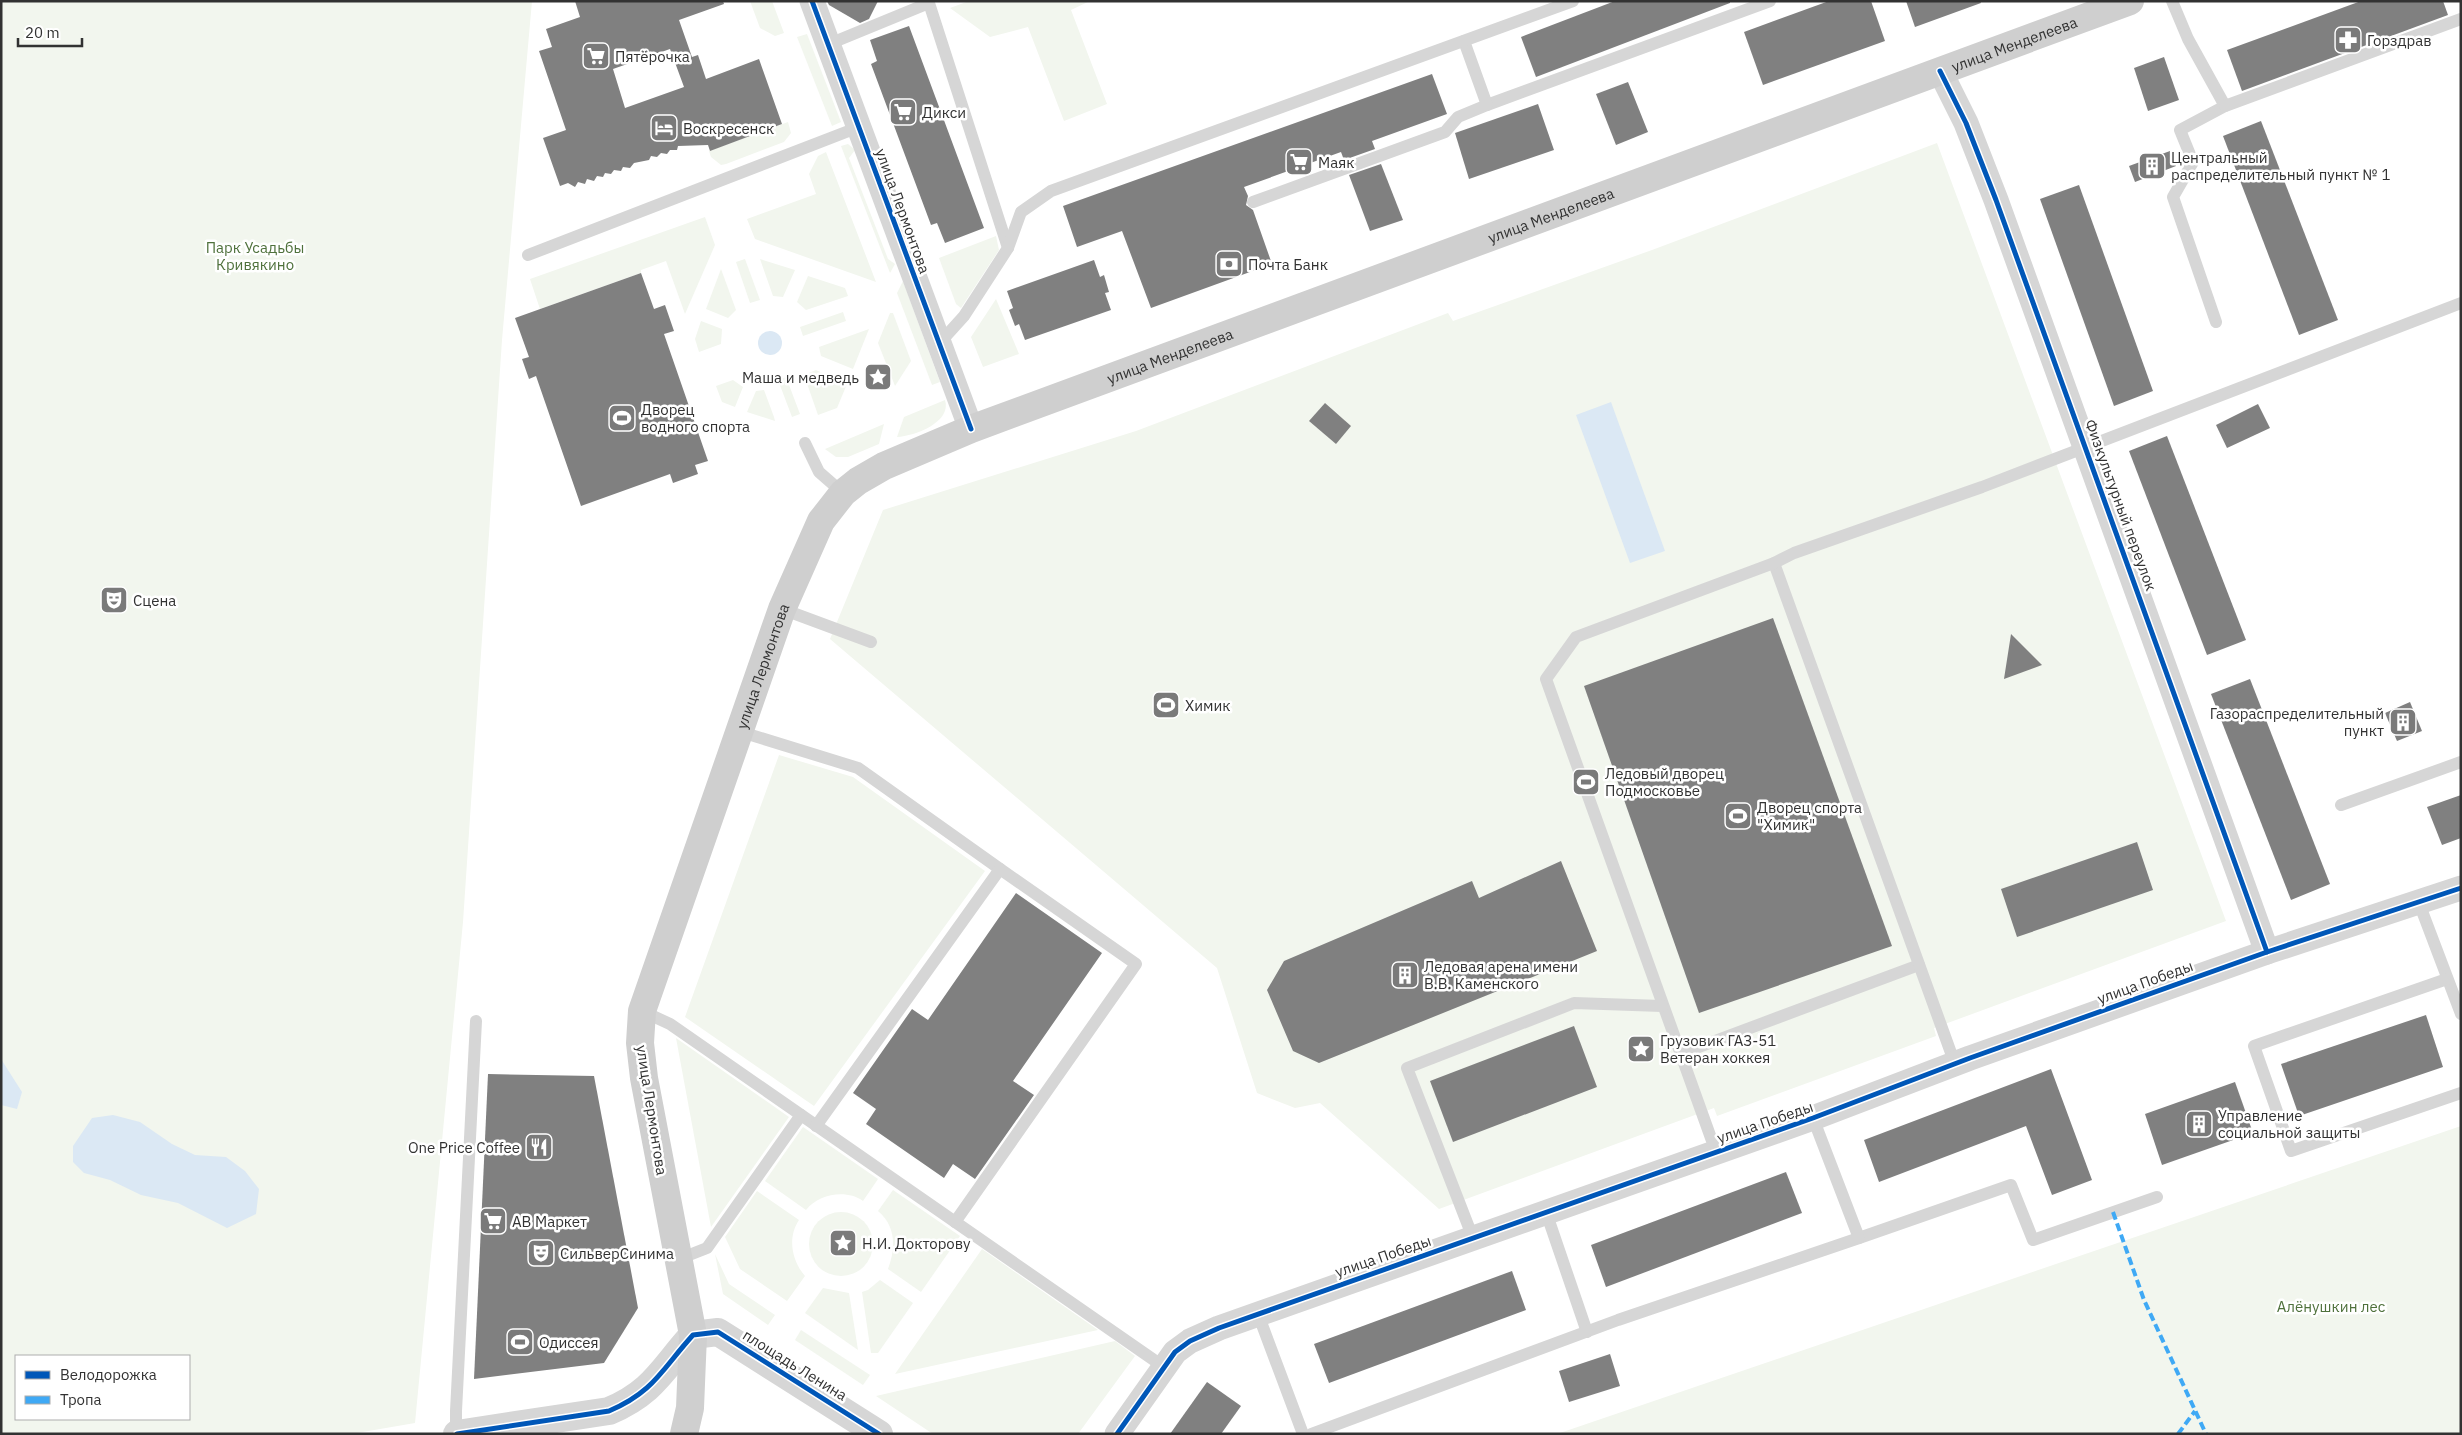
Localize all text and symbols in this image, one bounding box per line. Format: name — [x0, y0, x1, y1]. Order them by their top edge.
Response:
street label: улица Менделеева — [1949, 12, 2080, 76]
scale bar — [18, 15, 81, 47]
text: 20 m — [25, 23, 60, 42]
pharmacy icon: Горздрав — [2333, 25, 2363, 55]
place label: Горздрав — [2367, 31, 2432, 50]
supermarket icon: Пятёрочка — [581, 41, 611, 71]
place label: Пятёрочка — [615, 47, 690, 66]
supermarket icon: Дикси — [888, 97, 918, 127]
place label: Дикси — [922, 103, 966, 122]
hotel icon: Воскресенск — [649, 113, 679, 143]
place label: Воскресенск — [683, 119, 774, 138]
street label: улица Лермонтова — [872, 146, 934, 276]
supermarket icon: Маяк — [1284, 147, 1314, 177]
place label: Центральный распределительный пункт № 1 — [2171, 148, 2390, 184]
building icon: Центральный распределительный пункт № 1 — [2137, 151, 2167, 181]
place label: Маяк — [1318, 153, 1354, 172]
street label: улица Менделеева — [1485, 183, 1616, 247]
park label: Парк Усадьбы Кривякино — [206, 238, 304, 274]
bank icon: Почта Банк — [1214, 249, 1244, 279]
place label: Почта Банк — [1248, 255, 1328, 274]
street label: улица Менделеева — [1104, 324, 1236, 387]
place icon: Маша и медведь — [863, 362, 893, 392]
place label: Маша и медведь — [742, 368, 859, 387]
place label: Дворец водного спорта — [641, 400, 750, 436]
sports icon: Дворец водного спорта — [607, 403, 637, 433]
street label: Физкультурный переулок — [2081, 417, 2161, 593]
theatre icon: Сцена — [99, 585, 129, 615]
place label: Сцена — [133, 591, 176, 610]
street label: улица Лермонтова — [732, 600, 793, 731]
sports icon: Химик — [1151, 690, 1181, 720]
place label: Химик — [1185, 696, 1231, 715]
place label: Газораспределительный пункт — [2210, 704, 2384, 740]
building icon: Газораспределительный пункт — [2388, 707, 2418, 737]
place label: Ледовый дворец Подмосковье — [1605, 764, 1724, 800]
sports icon: Ледовый дворец Подмосковье — [1571, 767, 1601, 797]
place label: Дворец спорта "Химик" — [1757, 798, 1862, 834]
sports icon: Дворец спорта "Химик" — [1723, 801, 1753, 831]
street label: улица Победы — [2095, 956, 2195, 1008]
place label: Ледовая арена имени В.В. Каменского — [1424, 957, 1578, 993]
building icon: Ледовая арена имени В.В. Каменского — [1390, 960, 1420, 990]
place label: Грузовик ГАЗ-51 Ветеран хоккея — [1660, 1031, 1776, 1067]
place icon: Грузовик ГАЗ-51 Ветеран хоккея — [1626, 1034, 1656, 1064]
street label: улица Лермонтова — [632, 1044, 672, 1176]
street label: улица Победы — [1714, 1097, 1816, 1147]
place label: Управление социальной защиты — [2218, 1106, 2360, 1142]
building icon: Управление социальной защиты — [2184, 1109, 2214, 1139]
restaurant icon: One Price Coffee — [524, 1132, 554, 1162]
place label: One Price Coffee — [408, 1138, 520, 1157]
supermarket icon: АВ Маркет — [478, 1206, 508, 1236]
place label: АВ Маркет — [512, 1212, 587, 1231]
place icon: Н.И. Докторову — [828, 1228, 858, 1258]
street label: улица Победы — [1332, 1231, 1434, 1281]
place label: Н.И. Докторову — [862, 1234, 971, 1253]
theatre icon: СильверСинима — [526, 1238, 556, 1268]
place label: СильверСинима — [560, 1244, 674, 1263]
park label: Алёнушкин лес — [2277, 1297, 2386, 1316]
street label: площадь Ленина — [739, 1325, 851, 1405]
sports icon: Одиссея — [505, 1327, 535, 1357]
place label: Одиссея — [539, 1333, 598, 1352]
legend — [15, 1355, 190, 1420]
text: Велодорожка — [60, 1365, 157, 1384]
text: Тропа — [60, 1390, 102, 1409]

